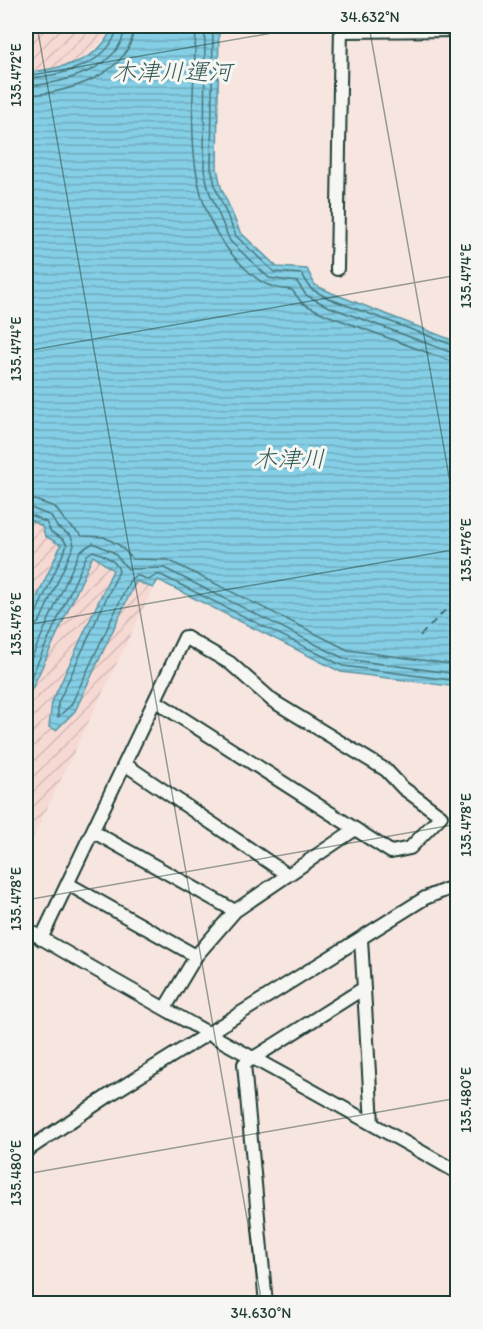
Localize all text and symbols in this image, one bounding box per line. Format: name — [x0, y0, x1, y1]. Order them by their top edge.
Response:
text: 34.632°N — [340, 8, 400, 26]
text: 135.472°E — [7, 43, 25, 107]
water label: 木津川運河 — [112, 57, 235, 86]
text: 135.474°E — [457, 244, 475, 308]
text: 135.474°E — [7, 317, 25, 381]
water label: 木津川 — [253, 444, 325, 473]
text: 135.476°E — [457, 518, 475, 582]
text: 135.476°E — [7, 592, 25, 656]
text: 135.478°E — [457, 793, 475, 857]
text: 135.478°E — [7, 867, 25, 931]
text: 135.480°E — [457, 1067, 475, 1133]
text: 135.480°E — [7, 1140, 25, 1206]
text: 34.630°N — [231, 1304, 291, 1322]

